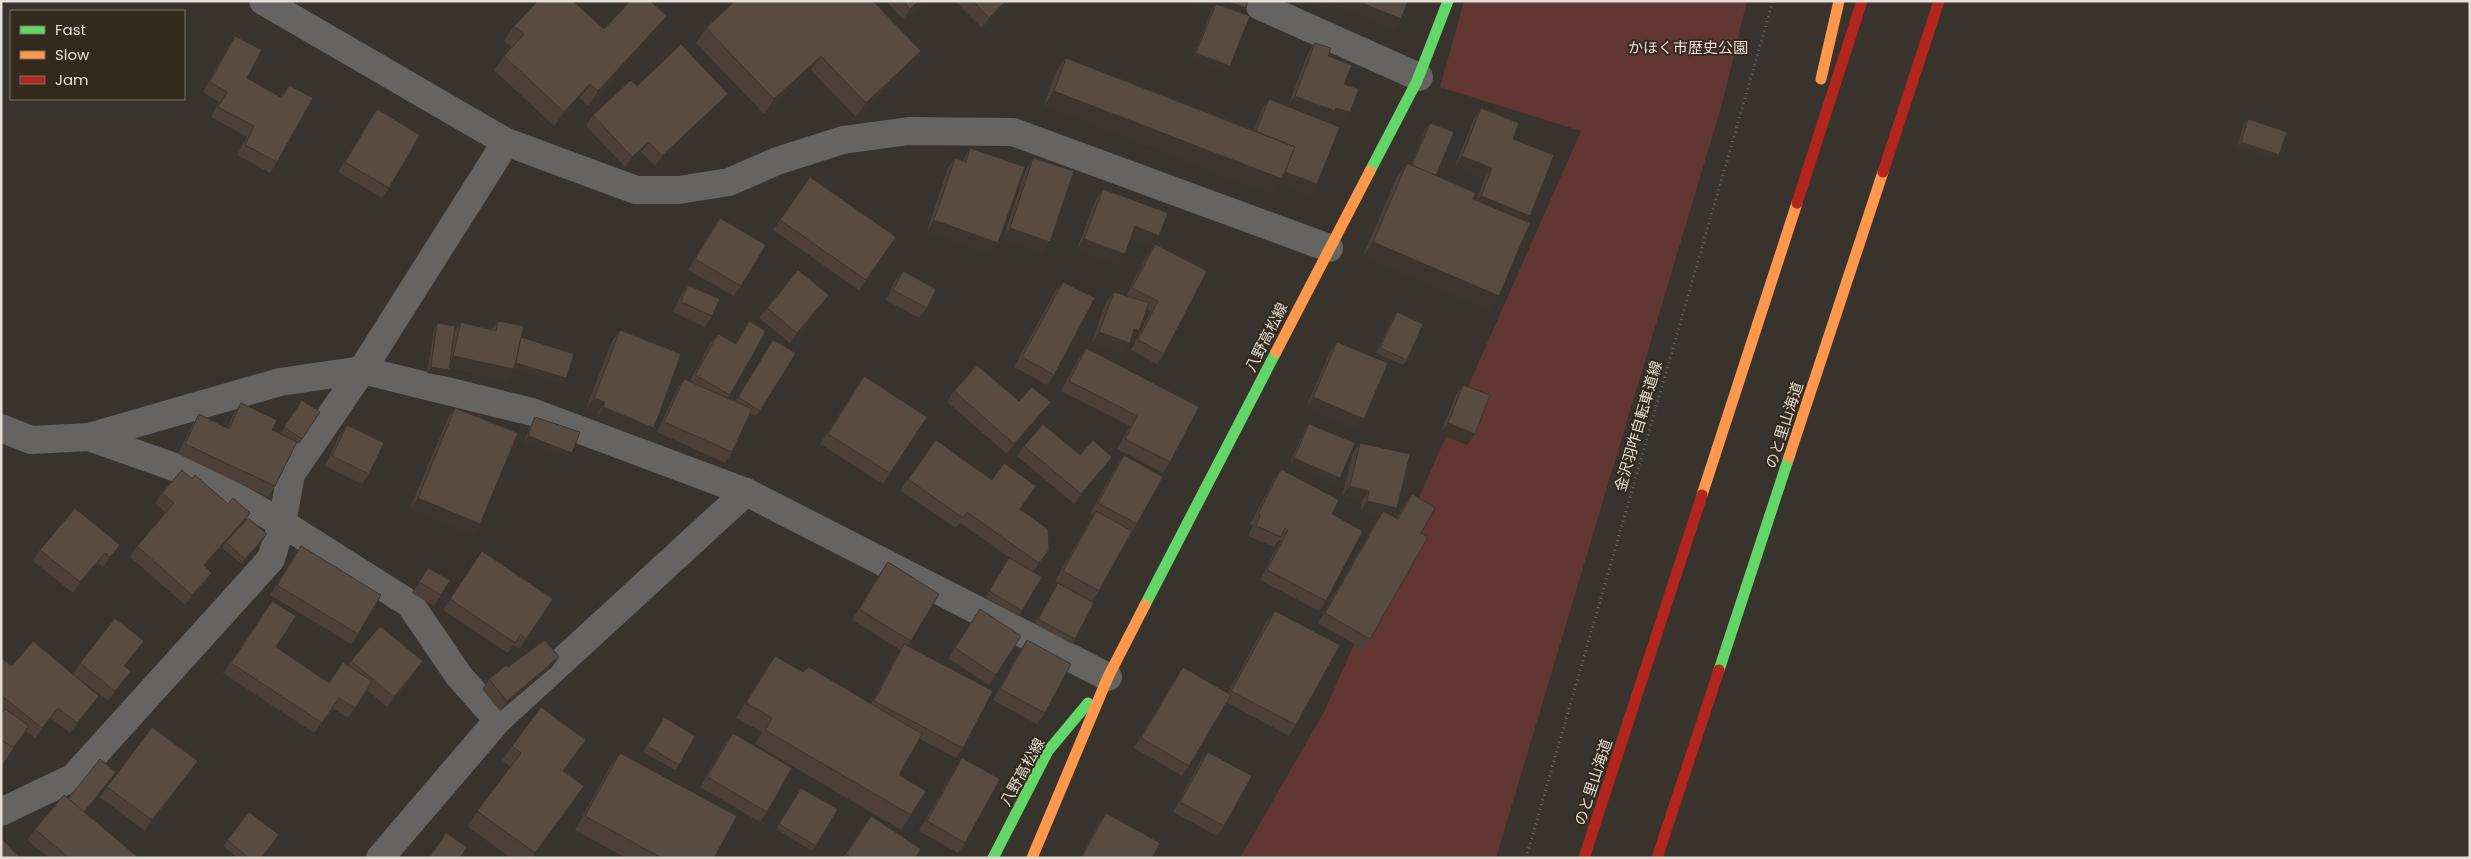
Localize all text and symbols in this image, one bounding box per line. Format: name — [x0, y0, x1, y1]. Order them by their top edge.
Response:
legend — [10, 10, 185, 100]
text: Fast — [55, 19, 86, 40]
park label: かほく市歴史公園 — [1628, 37, 1748, 58]
text: Slow — [55, 44, 90, 65]
text: Jam — [55, 69, 89, 90]
street label: 八野高松線 — [1240, 299, 1292, 375]
street label: 金沢羽咋自転車道線 — [1609, 358, 1667, 494]
street label: のと里山海道 — [1760, 379, 1808, 471]
street label: 八野高松線 — [995, 734, 1049, 810]
street label: のと里山海道 — [1569, 736, 1617, 828]

